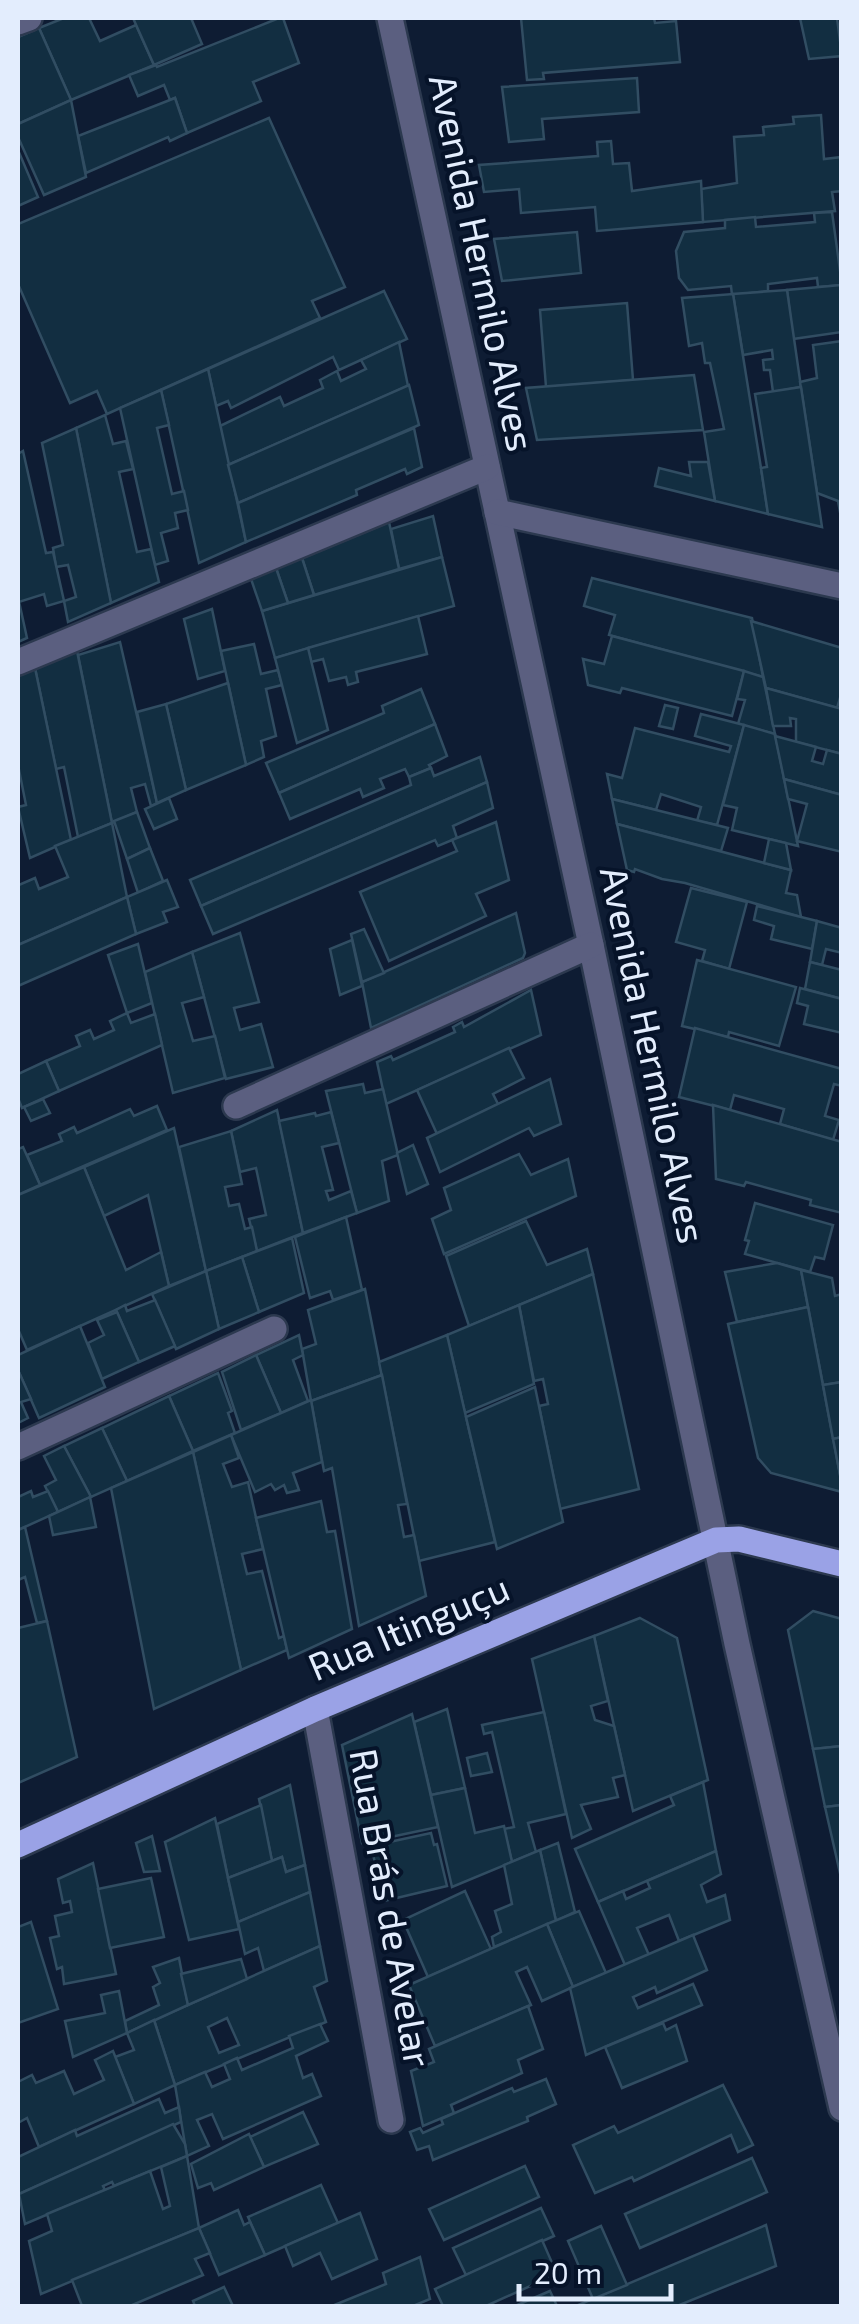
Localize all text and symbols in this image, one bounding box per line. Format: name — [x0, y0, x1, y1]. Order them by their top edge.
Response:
street label: Avenida Hermilo Alves — [421, 70, 545, 455]
street label: Avenida Hermilo Alves — [592, 862, 716, 1247]
street label: Rua Itinguçu — [301, 1563, 516, 1690]
street label: Rua Brás de Avelar — [341, 1745, 443, 2070]
scale bar — [519, 2239, 672, 2301]
text: 20 m — [534, 2254, 602, 2290]

